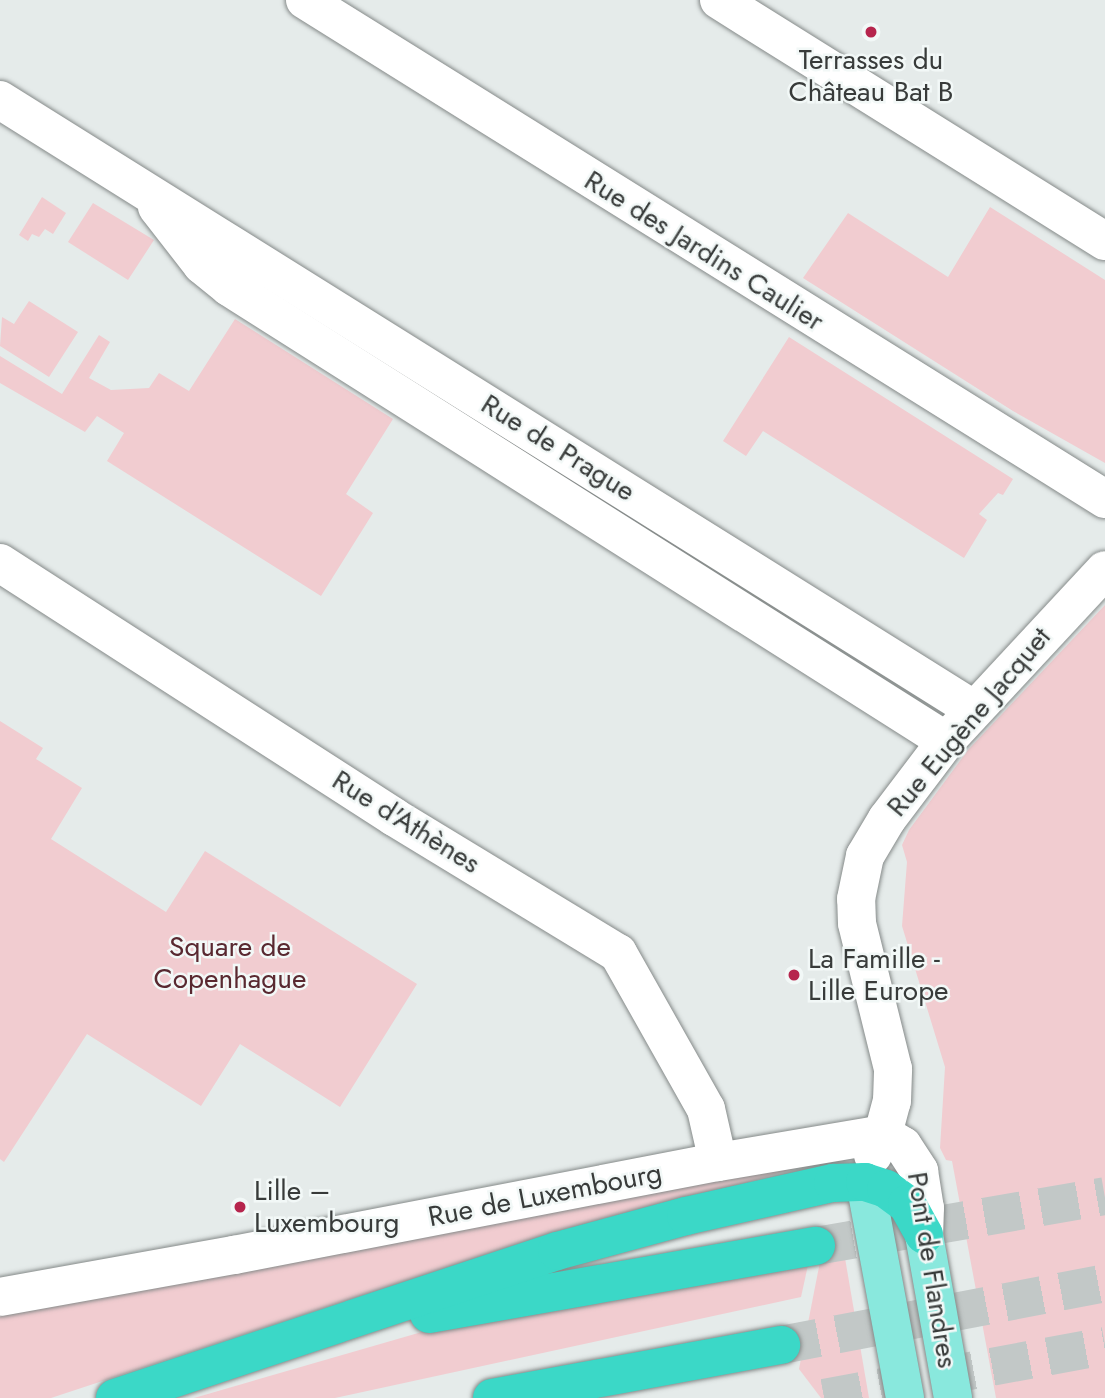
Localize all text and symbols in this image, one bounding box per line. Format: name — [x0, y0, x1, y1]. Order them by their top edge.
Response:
marker: Terrasses du Château Bat B — [863, 24, 879, 40]
place label: Terrasses du Château Bat B — [788, 43, 954, 109]
street label: Rue des Jardins Caulier — [578, 164, 830, 338]
street label: Rue de Prague — [475, 387, 641, 509]
street label: Rue Eugène Jacquet — [880, 621, 1058, 823]
street label: Rue d'Athènes — [326, 763, 486, 881]
park label: Square de Copenhague — [154, 930, 306, 996]
place label: La Famille - Lille Europe — [808, 942, 949, 1008]
marker: La Famille - Lille Europe — [786, 967, 802, 983]
street label: Rue de Luxembourg — [425, 1156, 665, 1234]
street label: Pont de Flandres — [900, 1170, 964, 1370]
place label: Lille – Luxembourg — [254, 1174, 399, 1240]
marker: Lille – Luxembourg — [232, 1199, 248, 1215]

